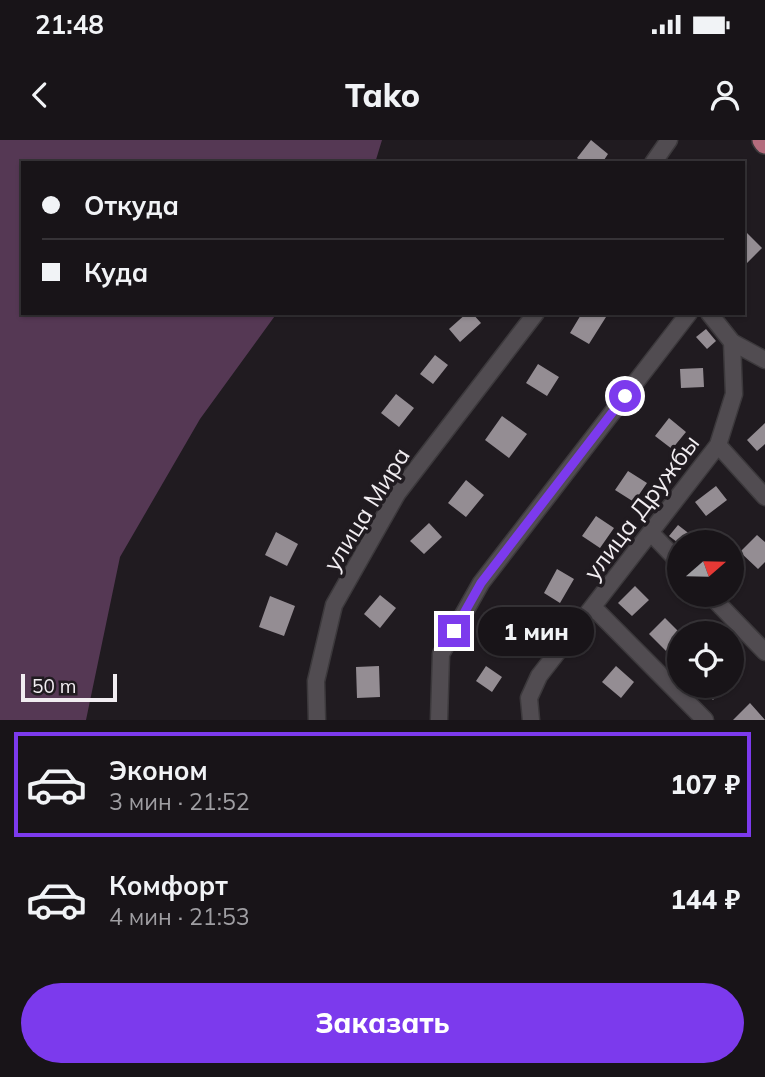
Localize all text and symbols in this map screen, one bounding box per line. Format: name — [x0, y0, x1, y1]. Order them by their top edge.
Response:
text: 21:48 — [35, 8, 104, 41]
text: Tako — [345, 75, 420, 115]
icon: back — [21, 76, 59, 114]
icon: person — [706, 76, 744, 114]
text: Откуда — [84, 189, 179, 222]
text: Куда — [84, 256, 148, 289]
route start — [609, 380, 641, 412]
street label: улица Дружбы — [577, 428, 705, 586]
street label: улица Мира — [316, 442, 416, 576]
north arrow — [667, 530, 744, 607]
map controls — [667, 530, 744, 698]
callout: 1 мин — [478, 606, 594, 656]
route end — [438, 615, 470, 647]
text: 1 мин — [503, 617, 569, 646]
button: locate — [667, 621, 744, 698]
scale bar — [21, 671, 117, 703]
text: 50 m — [32, 674, 76, 698]
icon: car — [25, 753, 88, 816]
text: Эконом — [109, 754, 208, 787]
text: 107 ₽ — [670, 768, 740, 801]
text: 3 мин · 21:52 — [109, 787, 249, 816]
icon: car — [25, 868, 88, 931]
text: Комфорт — [109, 869, 228, 902]
text: 144 ₽ — [670, 883, 740, 916]
text: 4 мин · 21:53 — [109, 902, 249, 931]
button: Заказать — [21, 983, 744, 1063]

